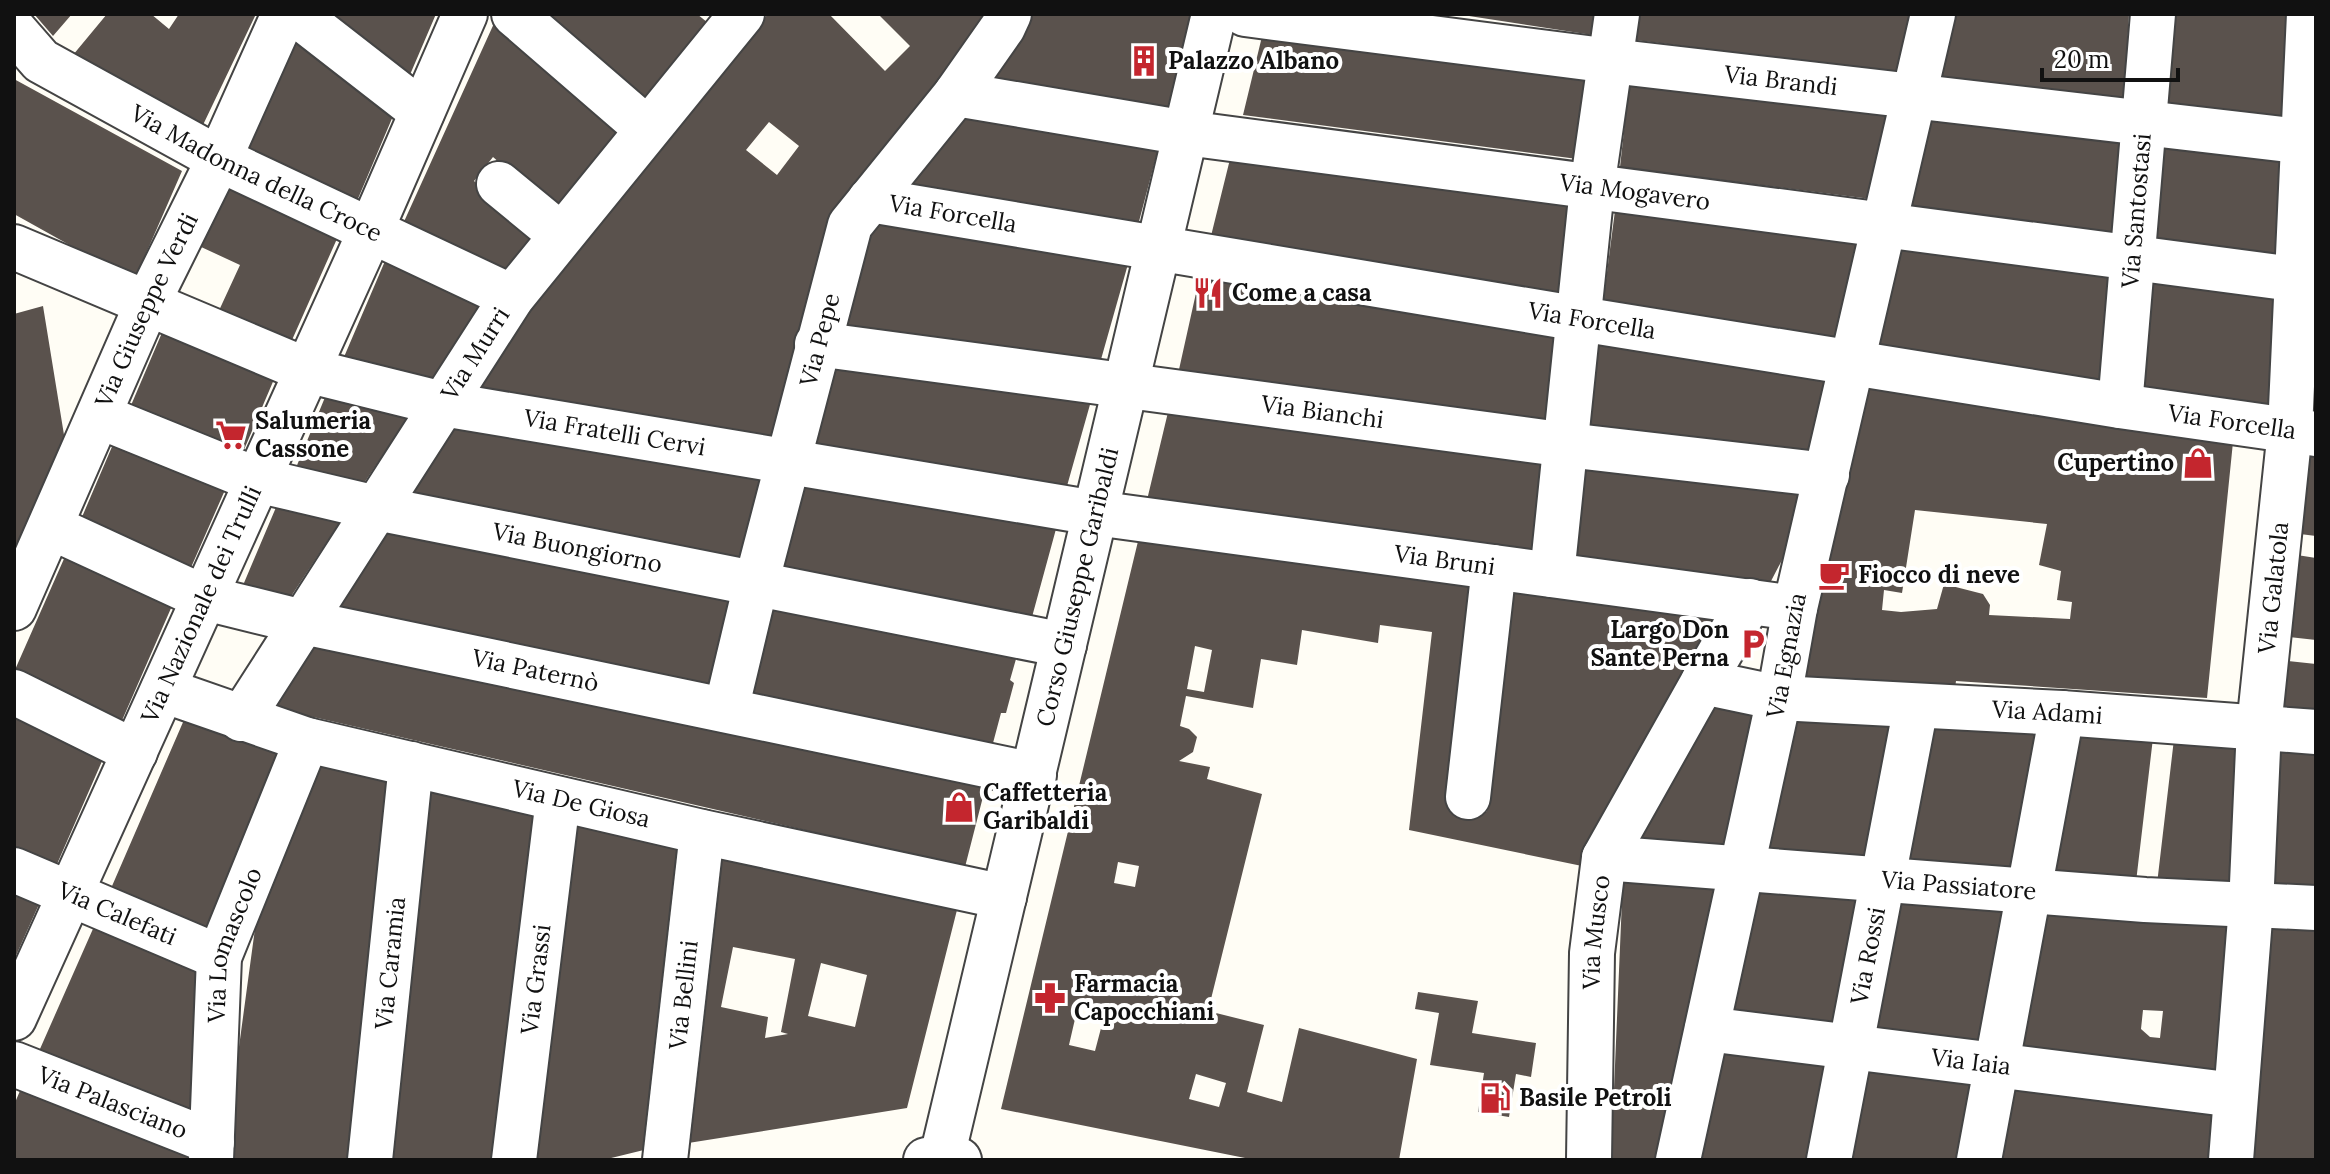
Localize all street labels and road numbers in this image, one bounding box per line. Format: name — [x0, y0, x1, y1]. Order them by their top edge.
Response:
street label: Via Brandi — [1722, 58, 1839, 102]
street label: Via Madonna della Croce — [124, 97, 387, 249]
street label: Via Santostasi — [2114, 132, 2158, 290]
street label: Via Mogavero — [1557, 166, 1712, 217]
street label: Via Forcella — [886, 187, 1019, 239]
street label: Via Giuseppe Verdi — [87, 207, 205, 413]
street label: Via Pepe — [792, 290, 847, 391]
street label: Via Forcella — [1525, 294, 1658, 346]
street label: Via Murri — [433, 301, 516, 407]
street label: Via Bianchi — [1258, 388, 1386, 435]
street label: Via Forcella — [2165, 397, 2298, 446]
street label: Via Fratelli Cervi — [521, 402, 708, 463]
street label: Corso Giuseppe Garibaldi — [1029, 444, 1125, 730]
street label: Via Nazionale dei Trulli — [133, 481, 268, 729]
street label: Via Buongiorno — [489, 515, 665, 580]
street label: Via Galatola — [2251, 520, 2295, 656]
street label: Via Bruni — [1391, 538, 1497, 582]
street label: Via Egnazia — [1759, 589, 1813, 722]
street label: Via Paternò — [468, 642, 602, 699]
street label: Via Adami — [1990, 693, 2104, 731]
street label: Via De Giosa — [508, 772, 653, 834]
street label: Via Lomascolo — [200, 863, 269, 1024]
street label: Via Passiatore — [1879, 864, 2038, 907]
street label: Via Musco — [1575, 873, 1617, 991]
street label: Via Calefati — [52, 874, 181, 952]
street label: Via Caramia — [368, 895, 412, 1032]
street label: Via Rossi — [1843, 904, 1892, 1008]
street label: Via Grassi — [513, 922, 558, 1037]
street label: Via Bellini — [661, 939, 705, 1052]
street label: Via Iaia — [1928, 1041, 2013, 1082]
street label: Via Palasciano — [33, 1059, 192, 1146]

